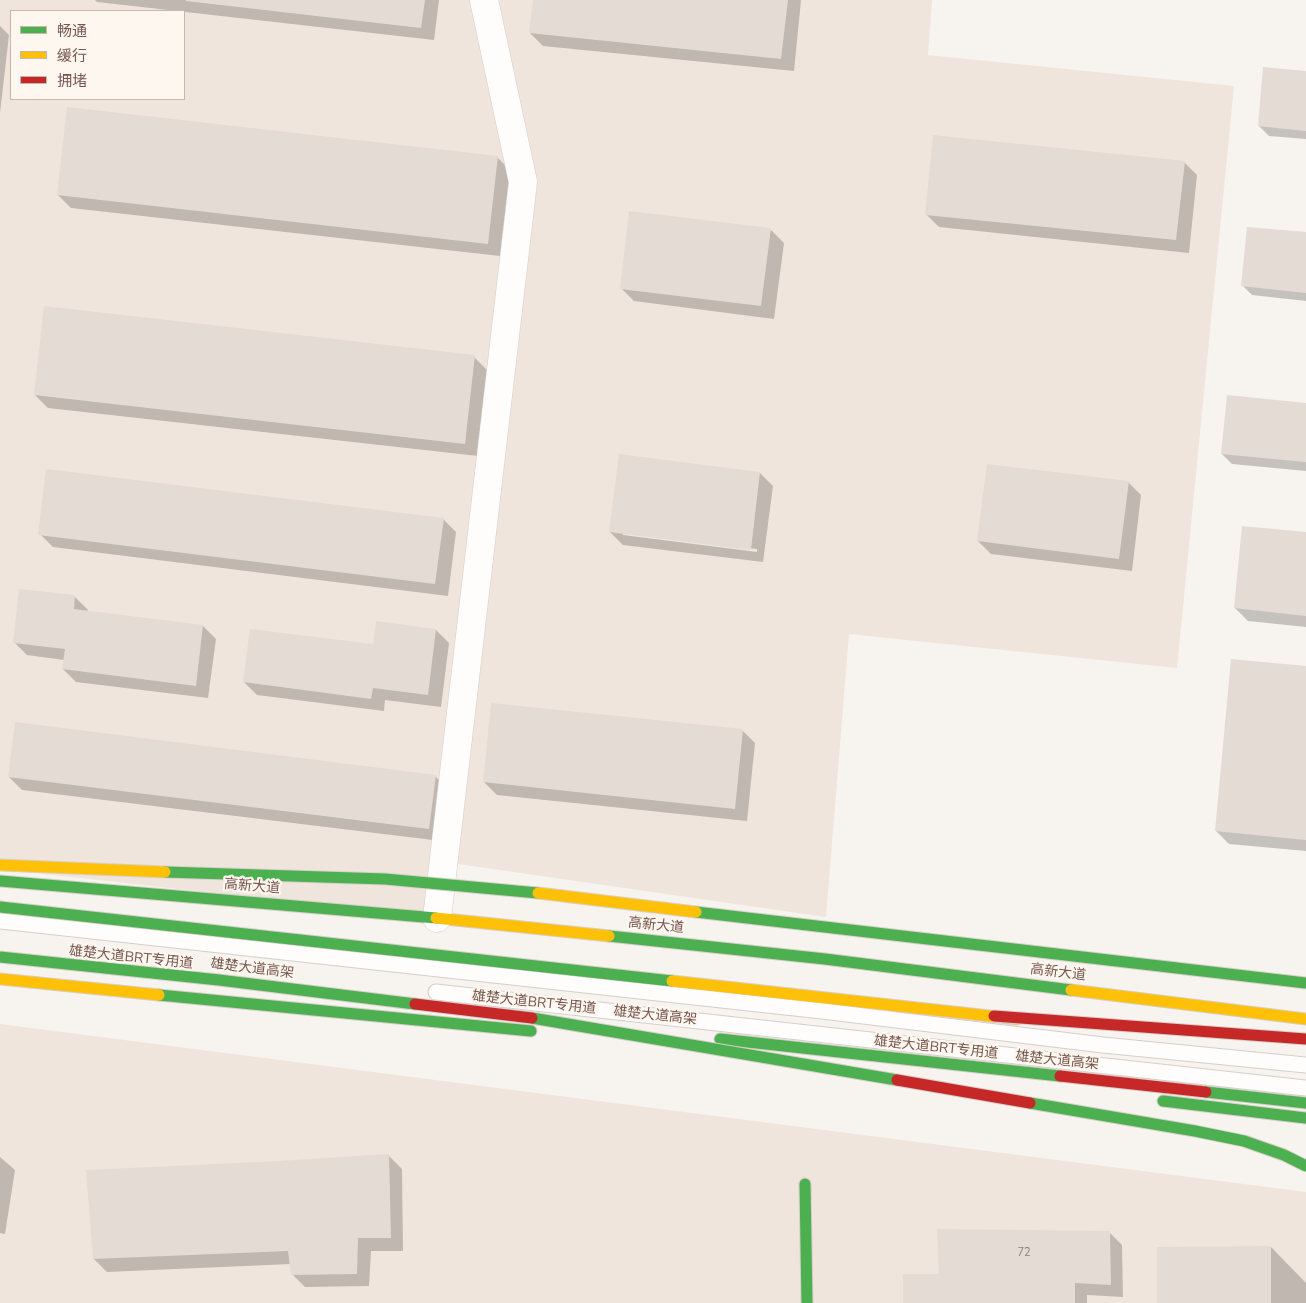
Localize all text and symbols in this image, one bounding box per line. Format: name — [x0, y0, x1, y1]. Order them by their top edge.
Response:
legend — [10, 10, 185, 100]
text: 畅通 — [57, 21, 87, 41]
text: 缓行 — [57, 46, 87, 66]
text: 拥堵 — [57, 71, 87, 91]
street label: 高新大道 — [223, 876, 281, 898]
street label: 高新大道 — [627, 915, 685, 937]
street label: 雄楚大道BRT专用道 — [68, 943, 194, 973]
street label: 雄楚大道高架 — [209, 956, 295, 982]
street label: 高新大道 — [1029, 961, 1087, 985]
street label: 雄楚大道BRT专用道 — [471, 988, 597, 1018]
street label: 雄楚大道高架 — [612, 1003, 698, 1029]
street label: 雄楚大道BRT专用道 — [873, 1033, 999, 1063]
street label: 雄楚大道高架 — [1014, 1048, 1100, 1074]
house number: 72 — [1017, 1246, 1031, 1260]

